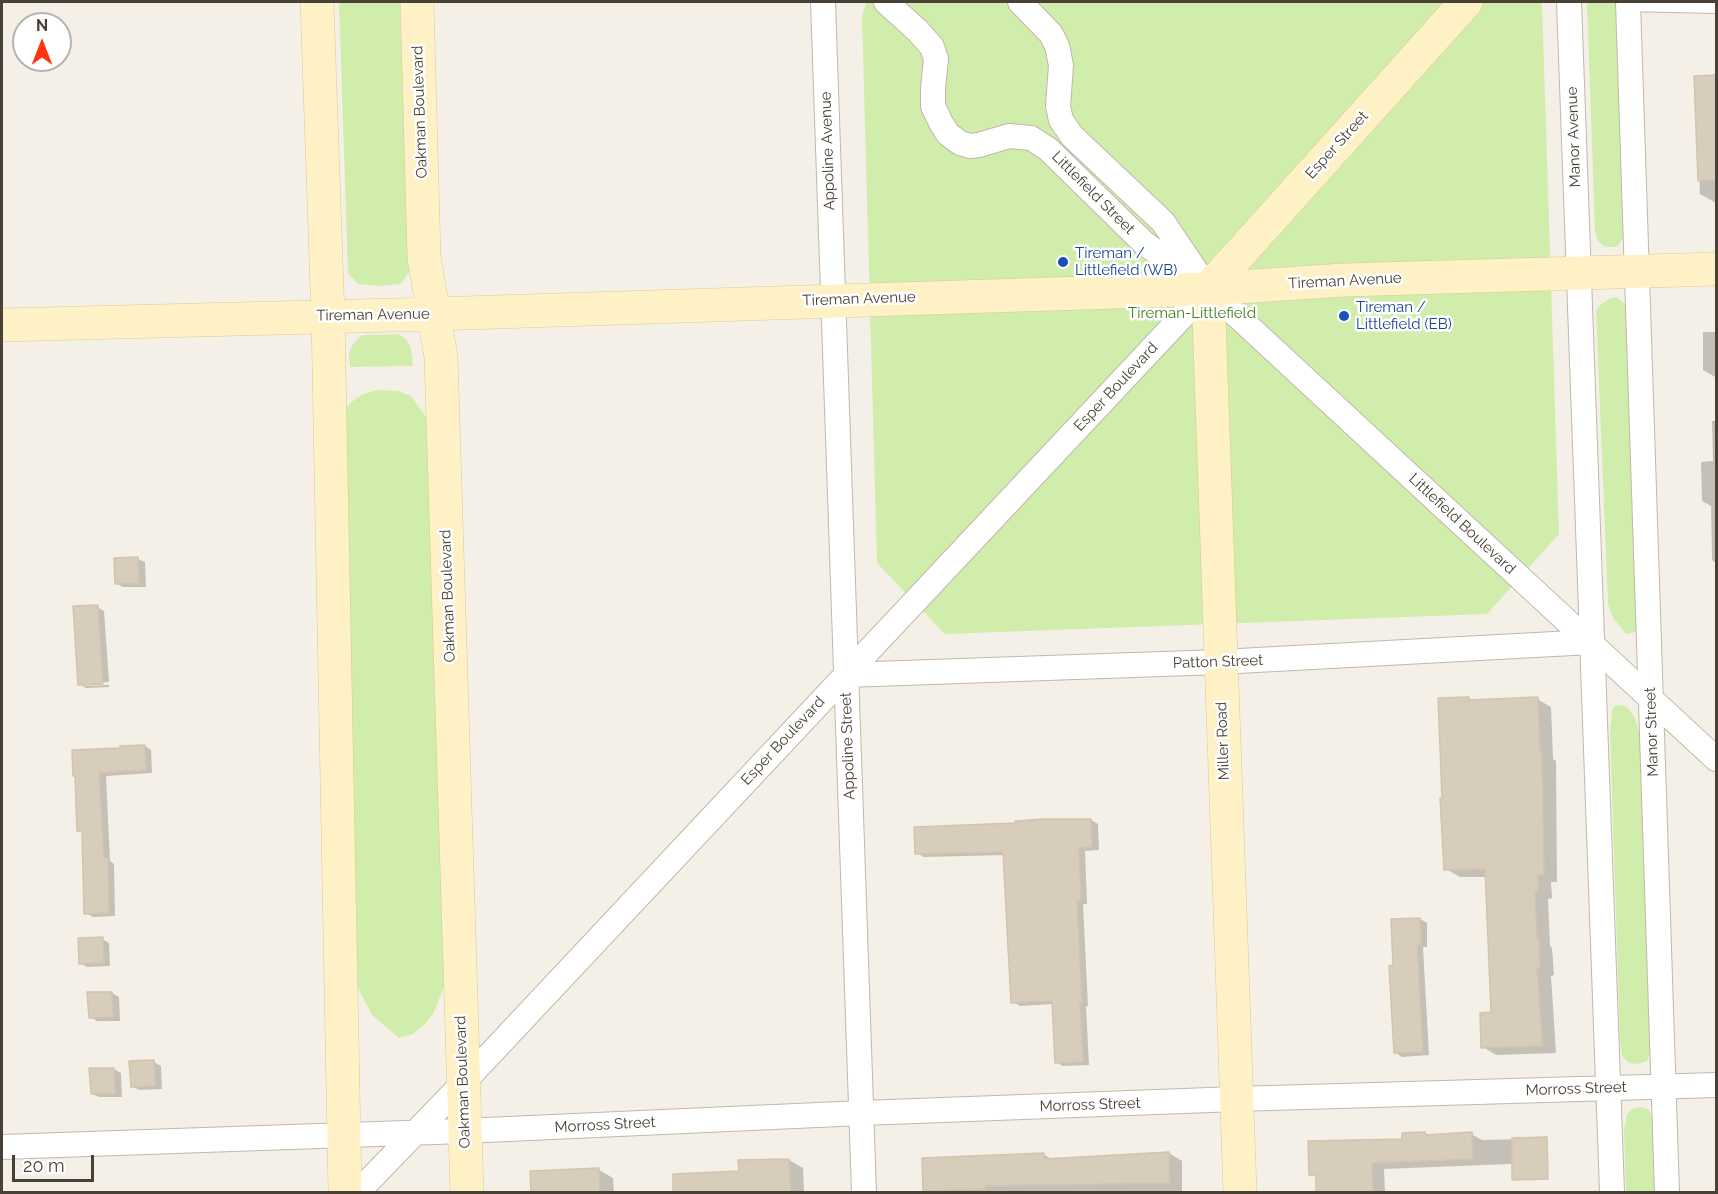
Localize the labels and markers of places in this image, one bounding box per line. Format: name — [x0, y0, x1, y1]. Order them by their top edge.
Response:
place label: Tireman / Littlefield (WB) — [1075, 244, 1177, 279]
marker: Tireman / Littlefield (WB) — [1056, 255, 1070, 269]
place label: Tireman / Littlefield (EB) — [1356, 298, 1452, 333]
marker: Tireman / Littlefield (EB) — [1337, 309, 1351, 323]

